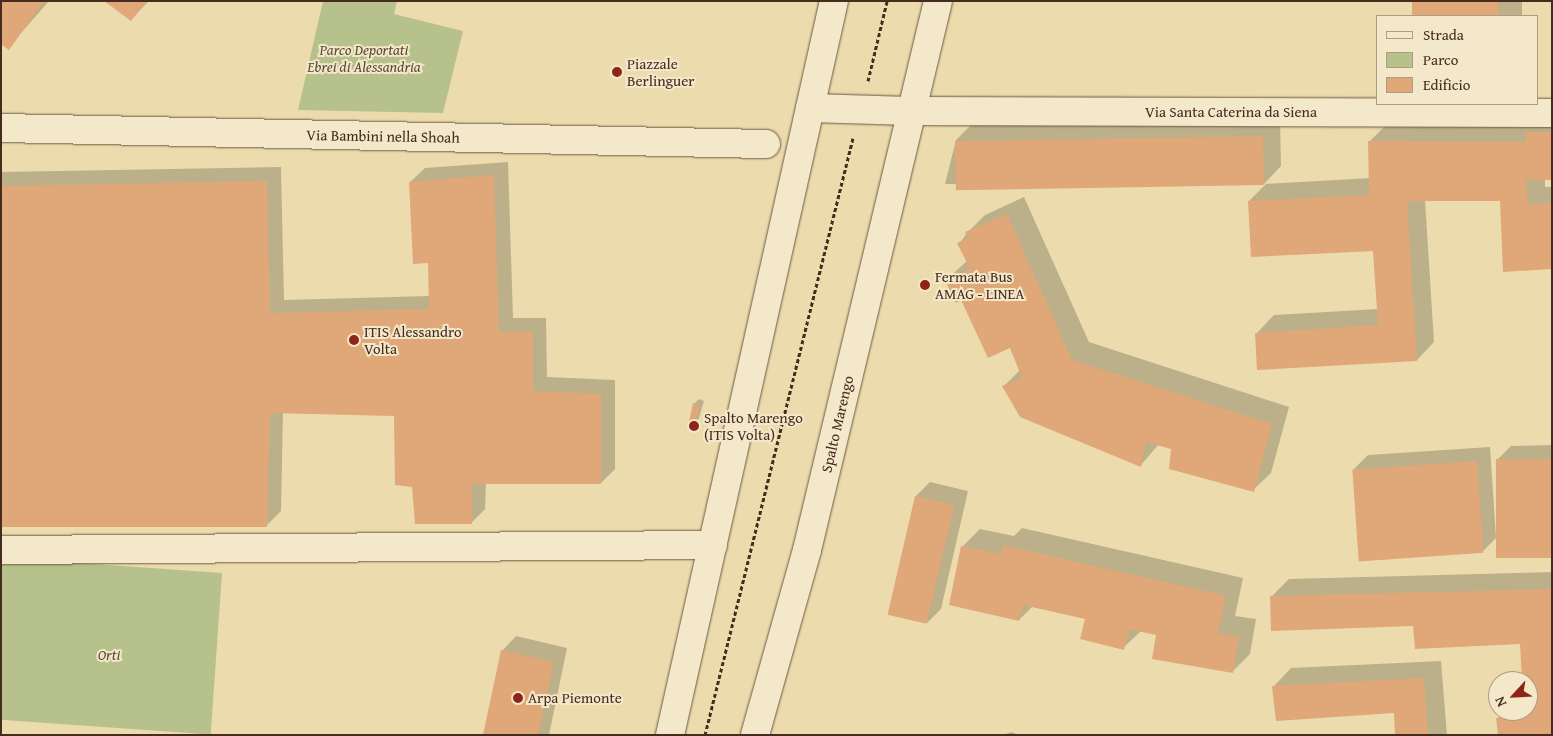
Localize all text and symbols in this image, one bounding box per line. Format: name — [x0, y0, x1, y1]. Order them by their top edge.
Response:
legend — [1376, 15, 1538, 105]
text: Strada — [1423, 24, 1464, 45]
park label: Parco Deportati Ebrei di Alessandria — [307, 40, 421, 75]
text: Parco — [1423, 49, 1458, 70]
place label: Piazzale Berlinguer — [627, 54, 694, 89]
marker: Piazzale Berlinguer — [611, 66, 623, 78]
text: Edificio — [1423, 74, 1470, 95]
street label: Via Santa Caterina da Siena — [1145, 103, 1317, 121]
street label: Via Bambini nella Shoah — [306, 126, 460, 146]
place label: Fermata Bus AMAG - LINEA — [935, 267, 1024, 302]
marker: Fermata Bus AMAG - LINEA — [919, 279, 931, 291]
place label: ITIS Alessandro Volta — [364, 322, 462, 357]
marker: ITIS Alessandro Volta — [348, 334, 360, 346]
street label: Spalto Marengo — [817, 374, 857, 474]
place label: Spalto Marengo (ITIS Volta) — [704, 408, 803, 443]
marker: Spalto Marengo (ITIS Volta) — [688, 420, 700, 432]
park label: Orti — [98, 646, 120, 664]
north arrow — [1488, 671, 1538, 721]
place label: Arpa Piemonte — [528, 689, 622, 707]
marker: Arpa Piemonte — [512, 692, 524, 704]
text: N — [1489, 693, 1511, 710]

